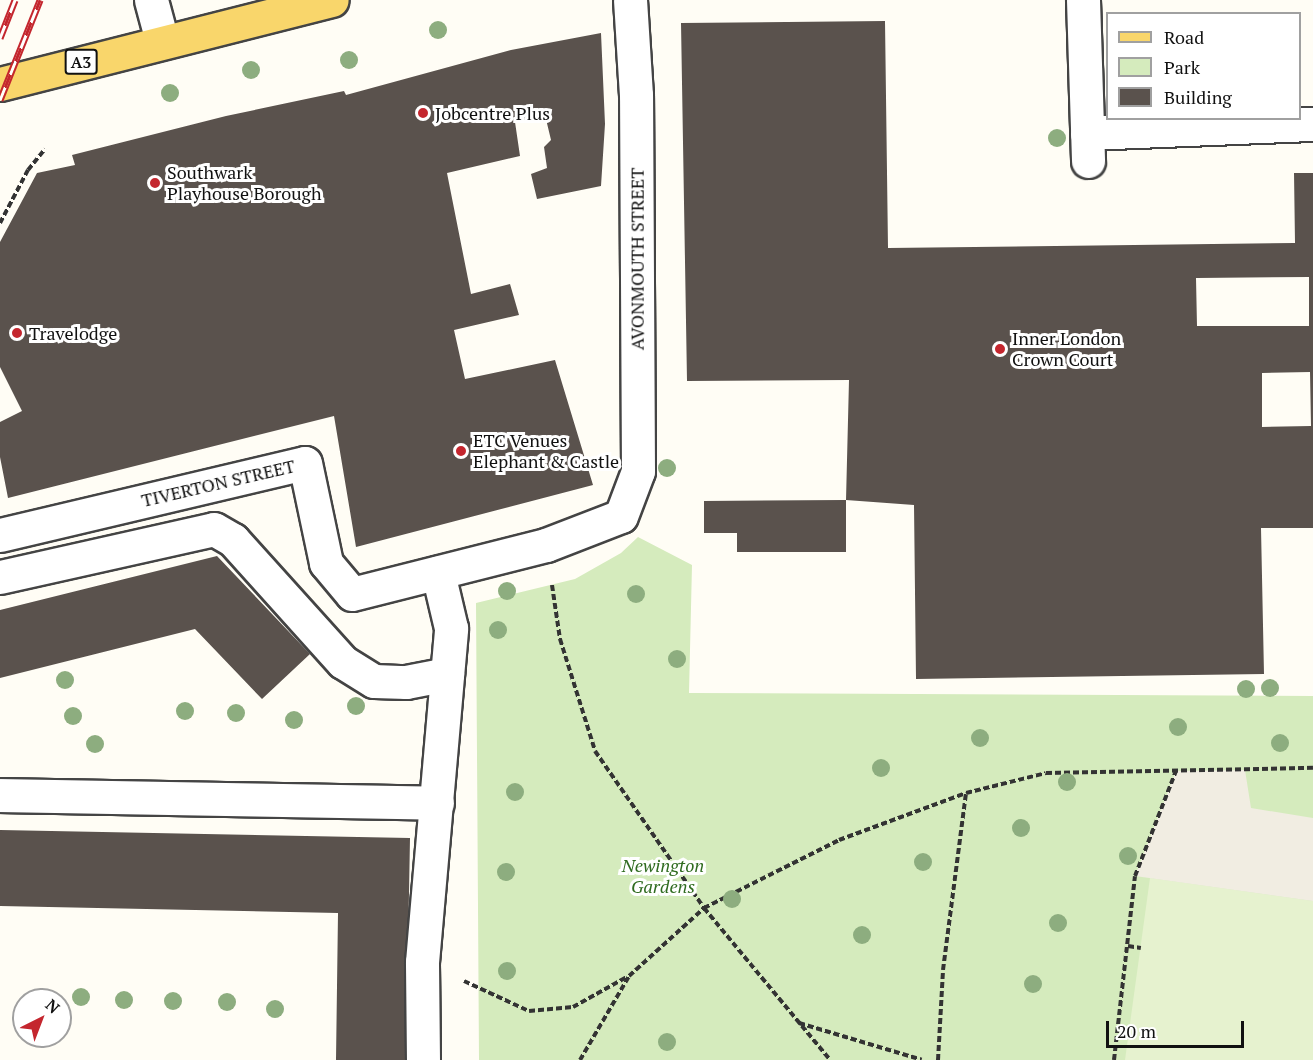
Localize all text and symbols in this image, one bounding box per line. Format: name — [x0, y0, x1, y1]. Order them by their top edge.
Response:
legend — [1106, 12, 1301, 120]
text: Road — [1164, 25, 1204, 49]
road number: A3 — [64, 49, 98, 75]
text: Park — [1164, 55, 1200, 79]
text: Building — [1164, 85, 1232, 109]
place label: Jobcentre Plus — [435, 102, 550, 124]
marker: Jobcentre Plus — [416, 106, 430, 120]
place label: Southwark Playhouse Borough — [167, 162, 322, 204]
street label: AVONMOUTH STREET — [626, 168, 648, 350]
marker: Southwark Playhouse Borough — [148, 176, 162, 190]
place label: Travelodge — [29, 322, 117, 344]
marker: Travelodge — [10, 326, 24, 340]
place label: Inner London Crown Court — [1012, 328, 1121, 370]
marker: Inner London Crown Court — [993, 342, 1007, 356]
place label: ETC Venues Elephant & Castle — [473, 430, 619, 472]
marker: ETC Venues Elephant & Castle — [454, 444, 468, 458]
street label: TIVERTON STREET — [139, 455, 297, 511]
park label: Newington Gardens — [622, 855, 704, 898]
north arrow — [12, 988, 72, 1048]
text: N — [41, 994, 65, 1018]
scale bar — [1109, 1009, 1247, 1047]
text: 20 m — [1117, 1019, 1156, 1043]

